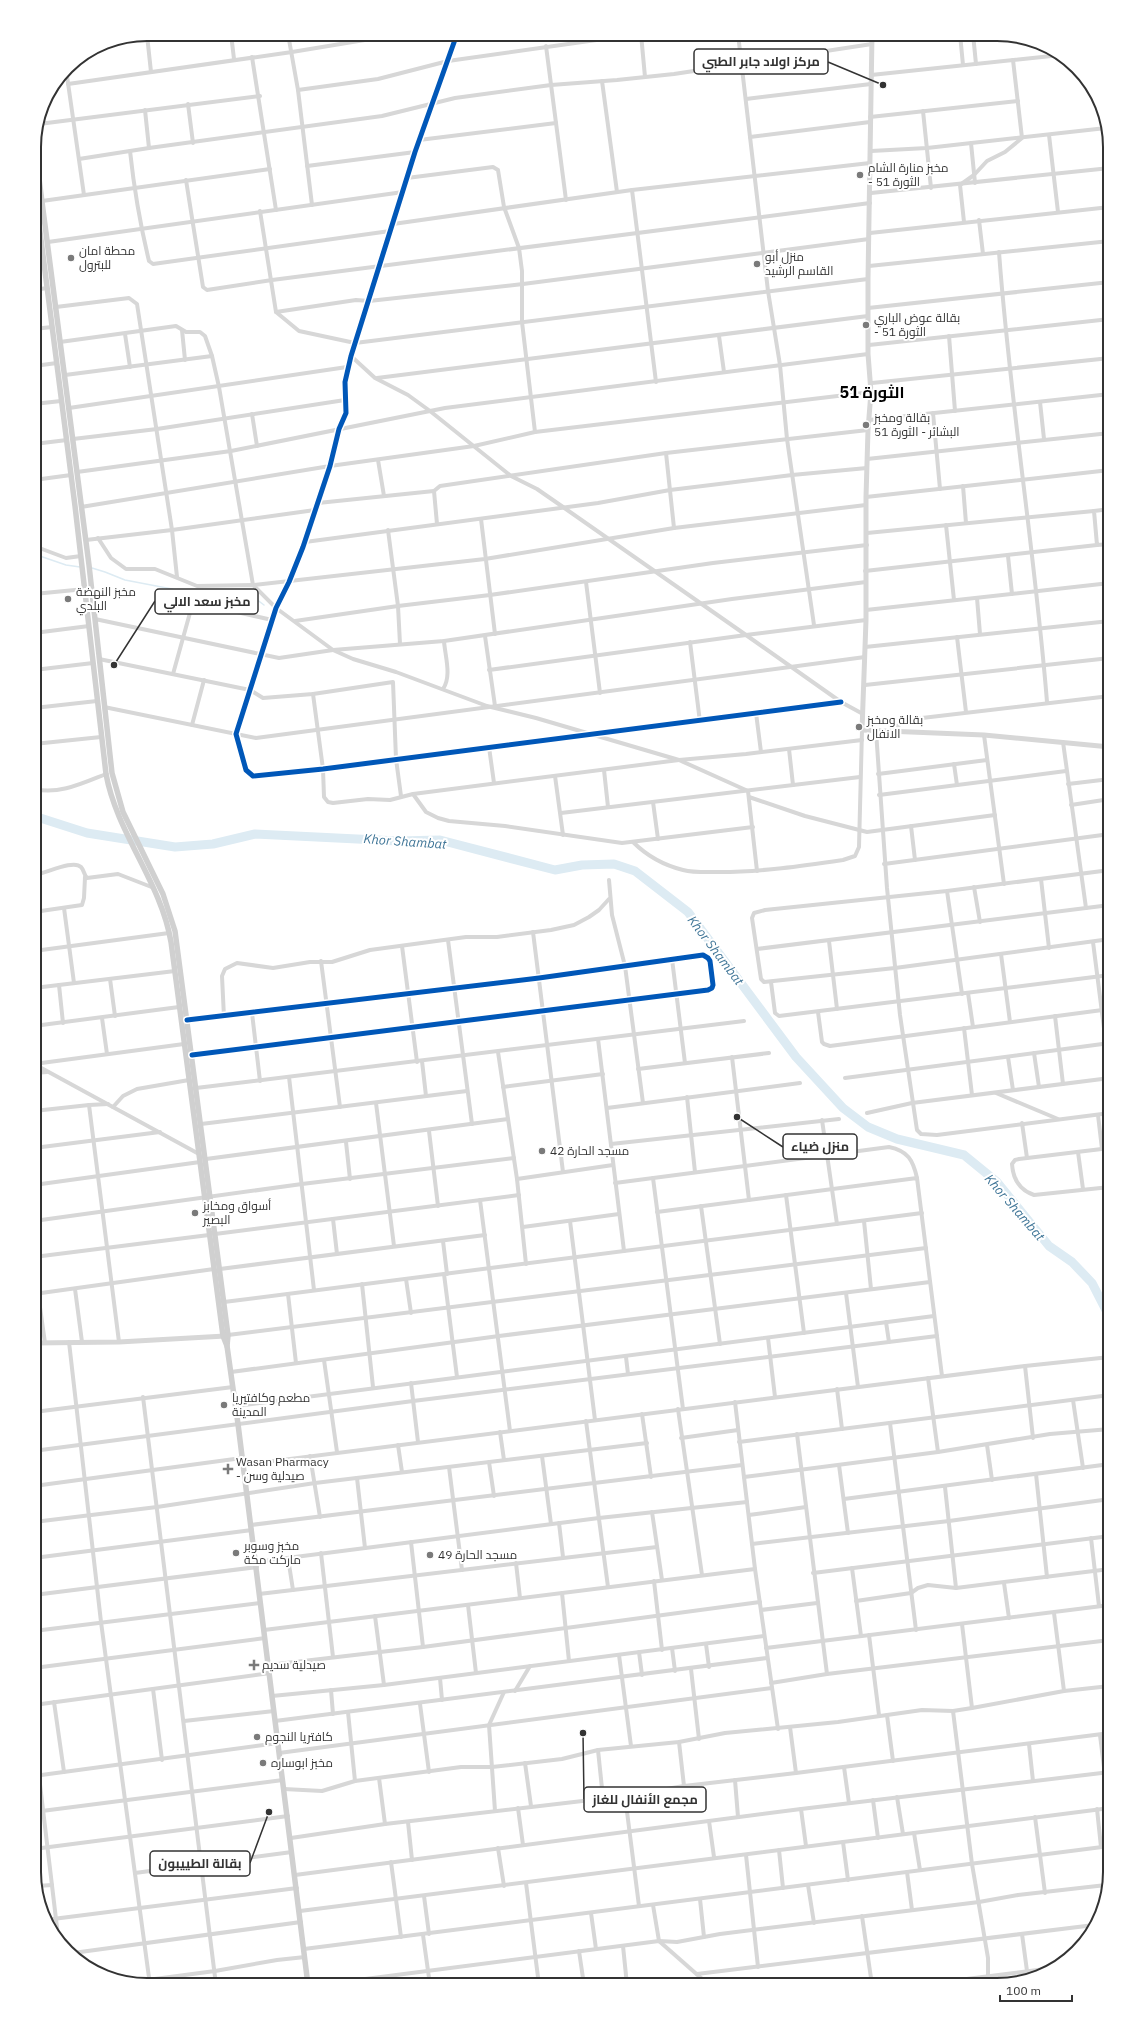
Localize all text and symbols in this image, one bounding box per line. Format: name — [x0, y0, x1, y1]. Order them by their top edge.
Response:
callout: مركز اولاد جابر الطبي — [694, 49, 828, 74]
text: مركز اولاد جابر الطبي — [702, 53, 820, 73]
place label: مخبز منارة الشام - الثورة 51 — [868, 160, 949, 189]
marker: مخبز منارة الشام - الثورة 51 — [855, 170, 865, 180]
place label: محطة امان للبترول — [79, 243, 135, 272]
place label: منزل أبو القاسم الرشيد — [765, 249, 833, 279]
marker: محطة امان للبترول — [66, 253, 76, 263]
marker: منزل أبو القاسم الرشيد — [752, 259, 762, 269]
place label: بقالة عوض الباري - الثورة 51 — [874, 310, 960, 339]
marker: بقالة عوض الباري - الثورة 51 — [861, 320, 871, 330]
district label: الثورة 51 — [840, 382, 904, 402]
place label: بقالة ومخبز البشائر - الثورة 51 — [873, 410, 960, 439]
marker: بقالة ومخبز البشائر - الثورة 51 — [861, 420, 871, 430]
place label: مخبز النهضة البلدي — [76, 584, 136, 616]
callout: مخبز سعد الالي — [155, 589, 258, 614]
text: مخبز سعد الالي — [163, 593, 251, 613]
marker: مخبز النهضة البلدي — [63, 594, 73, 604]
place label: بقالة ومخبز الانفال — [866, 712, 923, 741]
marker: بقالة ومخبز الانفال — [854, 722, 864, 732]
water label: Khor Shambat — [363, 830, 448, 853]
water label: Khor Shambat — [684, 912, 748, 989]
callout: منزل ضياء — [783, 1134, 857, 1159]
text: منزل ضياء — [791, 1138, 849, 1155]
place label: مسجد الحارة 42 — [550, 1143, 629, 1158]
marker: مسجد الحارة 42 — [537, 1146, 547, 1156]
water label: Khor Shambat — [981, 1170, 1049, 1245]
place label: أسواق ومخابز البصير — [202, 1198, 271, 1227]
marker: أسواق ومخابز البصير — [190, 1208, 200, 1218]
place label: مطعم وكافتيريا المدينة — [232, 1390, 310, 1419]
marker: مطعم وكافتيريا المدينة — [219, 1400, 229, 1410]
place label: Wasan Pharmacy - صيدلية وسن — [236, 1454, 329, 1483]
marker: Wasan Pharmacy - صيدلية وسن — [223, 1464, 233, 1474]
place label: مخبز وسوبر ماركت مكة — [243, 1538, 301, 1567]
place label: مسجد الحارة 49 — [438, 1547, 517, 1562]
marker: مخبز وسوبر ماركت مكة — [231, 1548, 241, 1558]
marker: مسجد الحارة 49 — [425, 1550, 435, 1560]
place label: صيدلية سديم — [262, 1657, 326, 1673]
marker: صيدلية سديم — [249, 1660, 259, 1670]
place label: كافتريا النجوم — [265, 1729, 333, 1745]
marker: كافتريا النجوم — [252, 1732, 262, 1742]
place label: مخبز ابوساره — [271, 1755, 333, 1770]
marker: مخبز ابوساره — [258, 1758, 268, 1768]
callout: مجمع الأنفال للغاز — [584, 1787, 706, 1812]
text: مجمع الأنفال للغاز — [591, 1791, 698, 1808]
callout: بقالة الطييبون — [150, 1851, 250, 1876]
text: بقالة الطييبون — [158, 1855, 242, 1872]
scale bar — [1000, 1977, 1072, 2003]
text: 100 m — [1006, 1983, 1041, 1998]

